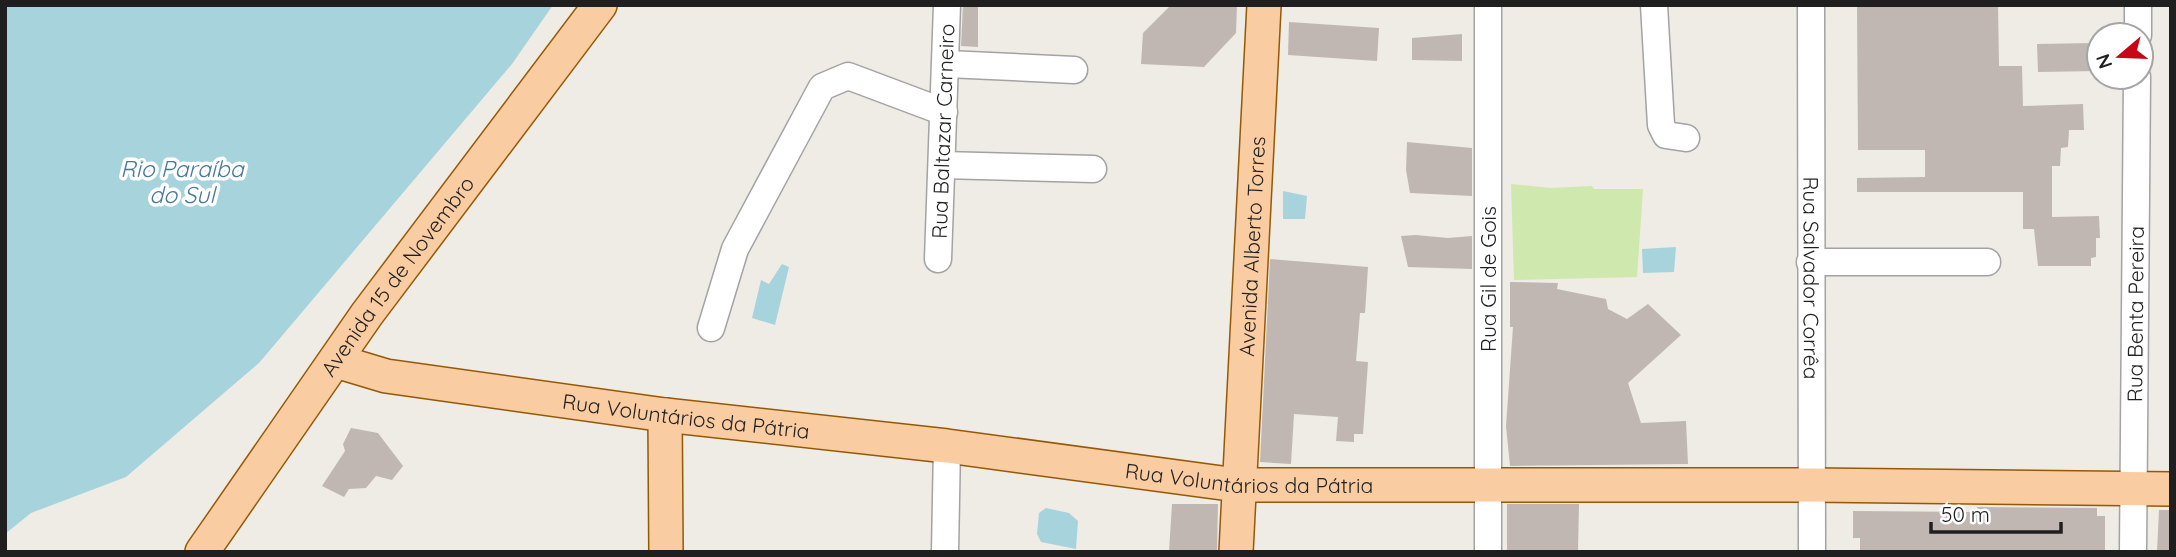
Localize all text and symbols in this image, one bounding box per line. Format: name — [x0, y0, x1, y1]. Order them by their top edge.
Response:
north arrow — [2085, 21, 2155, 91]
street label: Rua Baltazar Carneiro — [926, 23, 959, 239]
text: N — [2090, 51, 2118, 72]
street label: Avenida Alberto Torres — [1233, 136, 1270, 357]
water label: Rio Paraíba do Sul — [120, 154, 245, 209]
street label: Avenida 15 de Novembro — [315, 171, 479, 381]
street label: Rua Salvador Corrêa — [1798, 176, 1825, 380]
street label: Rua Gil de Gois — [1475, 206, 1501, 352]
street label: Rua Benta Pereira — [2121, 226, 2149, 402]
street label: Rua Voluntários da Pátria — [561, 388, 811, 444]
street label: Rua Voluntários da Pátria — [1124, 457, 1373, 498]
scale bar — [1931, 490, 2060, 534]
text: 50 m — [1941, 501, 1990, 527]

